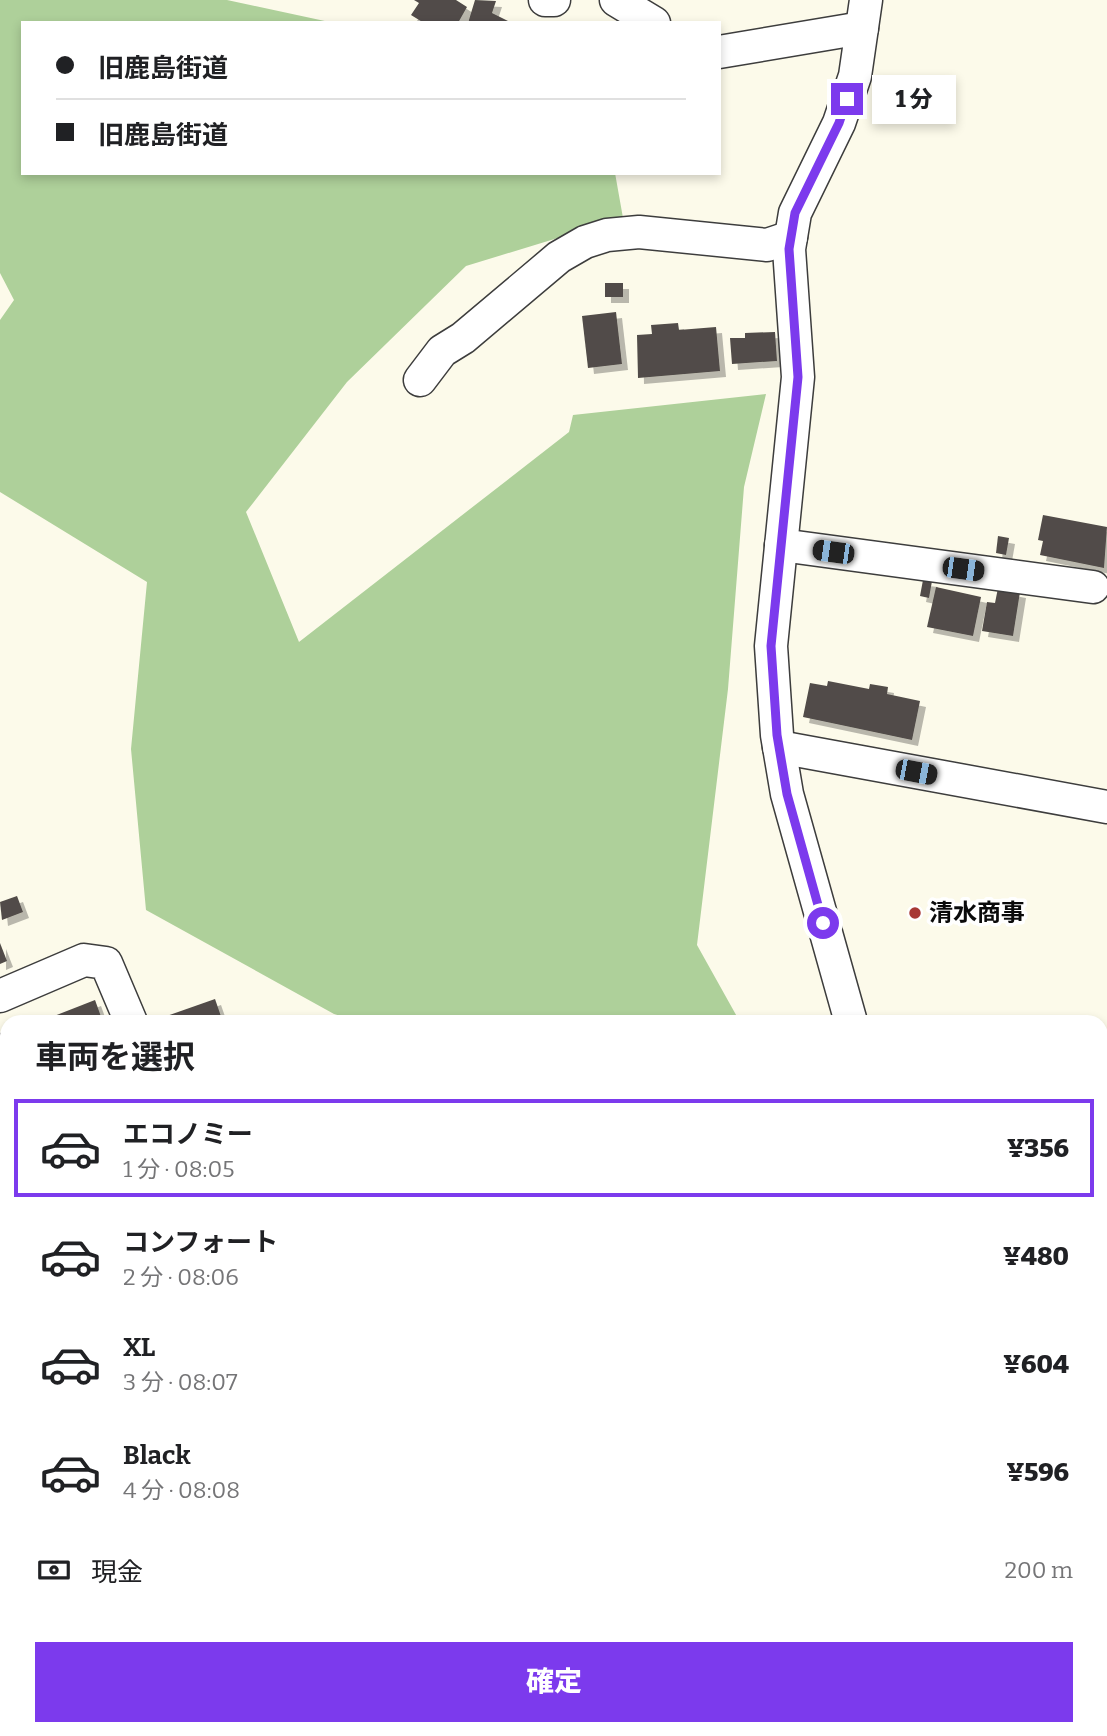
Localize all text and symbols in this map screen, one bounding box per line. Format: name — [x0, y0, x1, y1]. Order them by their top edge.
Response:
text: 旧鹿島街道 — [98, 53, 228, 84]
callout: 1 分 — [872, 74, 956, 124]
route end — [831, 83, 863, 115]
text: 1 分 — [895, 85, 933, 113]
text: 旧鹿島街道 — [98, 120, 228, 151]
car — [811, 539, 856, 565]
car — [941, 556, 986, 582]
car — [894, 758, 939, 786]
place label: 清水商事 — [929, 899, 1025, 927]
marker: 清水商事 — [907, 905, 923, 921]
route start — [807, 907, 839, 939]
text: 車両を選択 — [35, 1038, 195, 1076]
icon: car — [39, 1117, 102, 1180]
text: エコノミー — [123, 1119, 253, 1150]
text: ¥356 — [1007, 1133, 1069, 1164]
text: 1 分 · 08:05 — [123, 1155, 234, 1183]
icon: car — [39, 1225, 102, 1288]
text: コンフォート — [123, 1227, 278, 1258]
text: ¥480 — [1003, 1241, 1069, 1272]
text: 2 分 · 08:06 — [123, 1263, 239, 1291]
text: XL — [123, 1332, 155, 1363]
icon: car — [39, 1333, 102, 1396]
text: ¥604 — [1003, 1349, 1069, 1380]
text: 3 分 · 08:07 — [123, 1368, 237, 1396]
text: Black — [123, 1440, 191, 1471]
icon: car — [39, 1441, 102, 1504]
text: ¥596 — [1007, 1457, 1069, 1488]
text: 4 分 · 08:08 — [123, 1476, 240, 1504]
icon: cash — [35, 1551, 73, 1589]
text: 200 m — [1004, 1556, 1073, 1584]
text: 現金 — [91, 1557, 143, 1588]
button: 確定 — [35, 1642, 1073, 1722]

